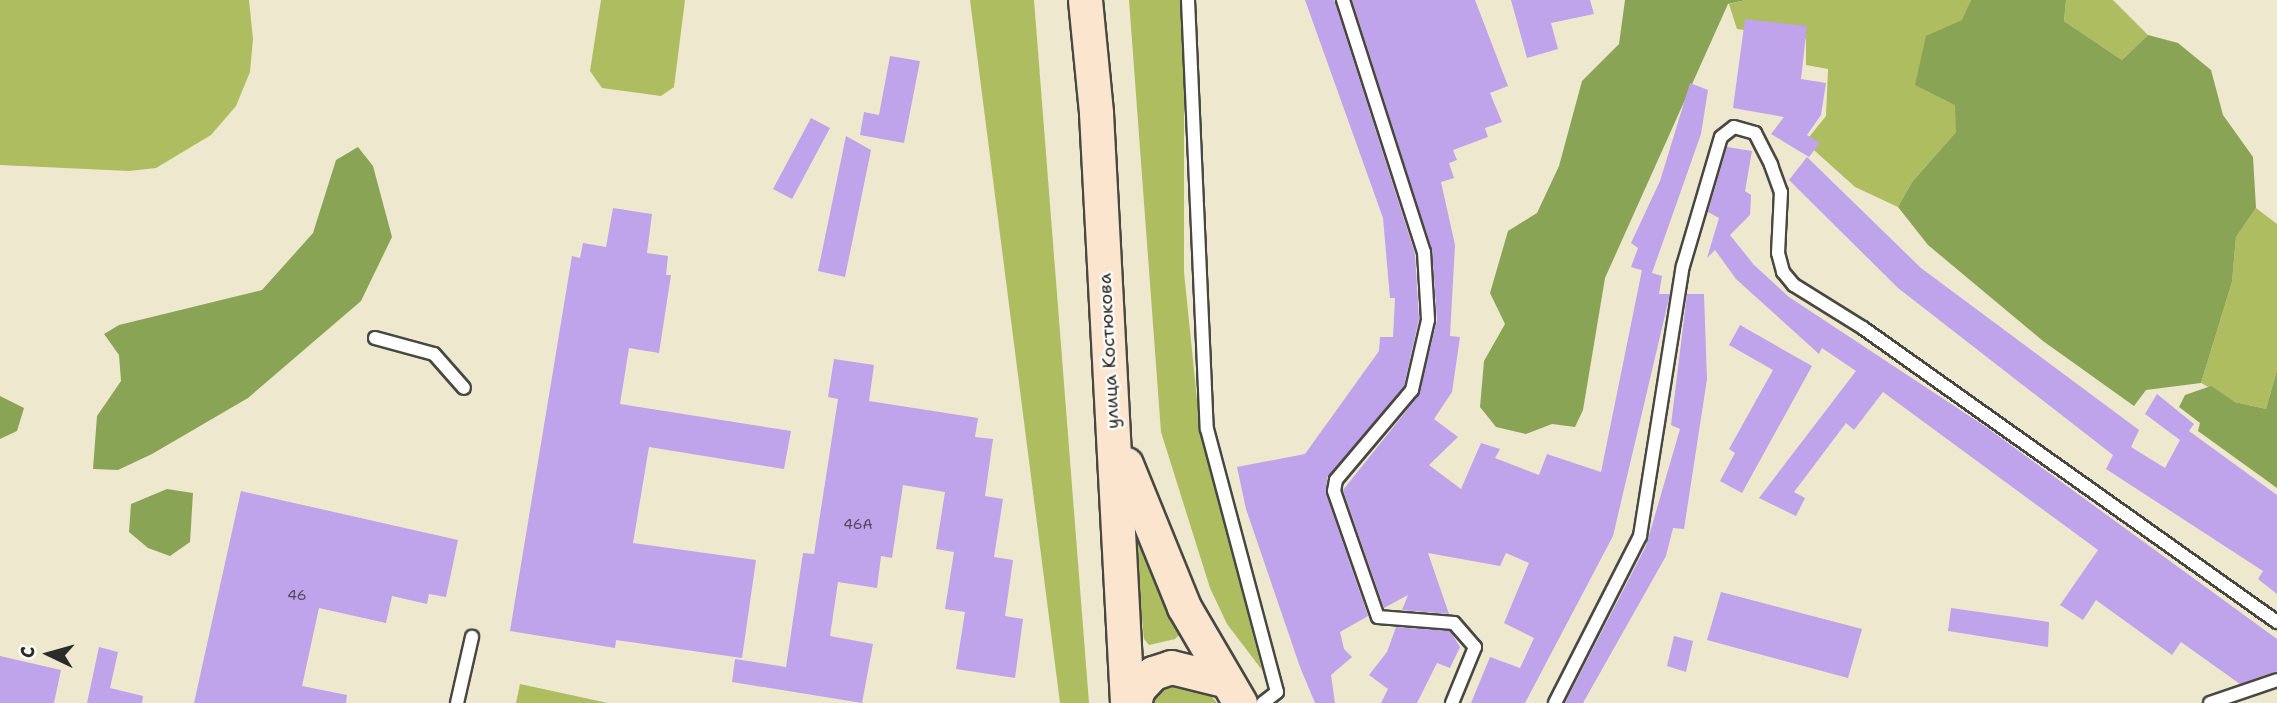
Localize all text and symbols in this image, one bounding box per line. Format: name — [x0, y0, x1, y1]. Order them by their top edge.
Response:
street label: улица Костюкова — [1094, 273, 1124, 429]
house number: 46А — [843, 516, 873, 532]
house number: 46 — [287, 587, 307, 603]
north arrow — [14, 619, 84, 689]
text: С — [15, 645, 41, 659]

